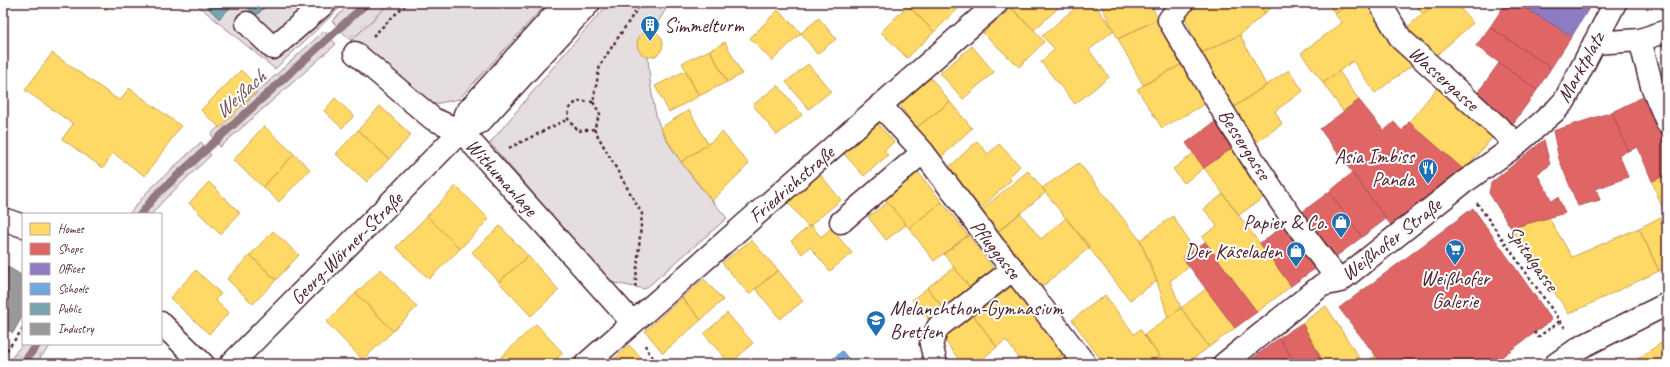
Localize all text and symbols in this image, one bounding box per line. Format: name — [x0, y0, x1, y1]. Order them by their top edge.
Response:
place label: Simmelturm — [664, 13, 744, 38]
building icon: Simmelturm — [639, 14, 661, 42]
street label: Marktplatz — [1551, 26, 1611, 107]
street label: Wassergasse — [1403, 40, 1485, 117]
water label: Weißach — [209, 63, 272, 124]
street label: Bessergasse — [1212, 104, 1278, 186]
street label: Withumanlage — [460, 133, 544, 222]
street label: Friedrichstraße — [743, 139, 840, 228]
place label: Asia Imbiss Panda — [1334, 144, 1416, 192]
restaurant icon: Asia Imbiss Panda — [1417, 157, 1439, 185]
street label: Georg-Wörner-Straße — [285, 186, 409, 310]
street label: Weißhofer Straße — [1336, 192, 1448, 286]
place label: Papier & Co. — [1243, 210, 1327, 235]
shop icon: Papier & Co. — [1330, 211, 1352, 239]
legend — [22, 213, 162, 345]
street label: Pfluggasse — [965, 215, 1027, 285]
text: Homes — [58, 221, 85, 237]
street label: Spitalgasse — [1501, 221, 1565, 297]
supermarket icon: Weißhofer Galerie — [1444, 238, 1466, 266]
place label: Der Käseladen — [1185, 239, 1283, 264]
shop icon: Der Käseladen — [1285, 240, 1307, 268]
text: Shops — [58, 241, 83, 257]
text: Offices — [58, 261, 85, 277]
place label: Weißhofer Galerie — [1421, 266, 1491, 314]
text: Schools — [58, 281, 90, 297]
place label: Melanchthon-Gymnasium Bretten — [890, 296, 1065, 344]
text: Public — [58, 301, 82, 317]
school or university icon: Melanchthon-Gymnasium Bretten — [865, 309, 887, 337]
text: Industry — [58, 321, 95, 337]

